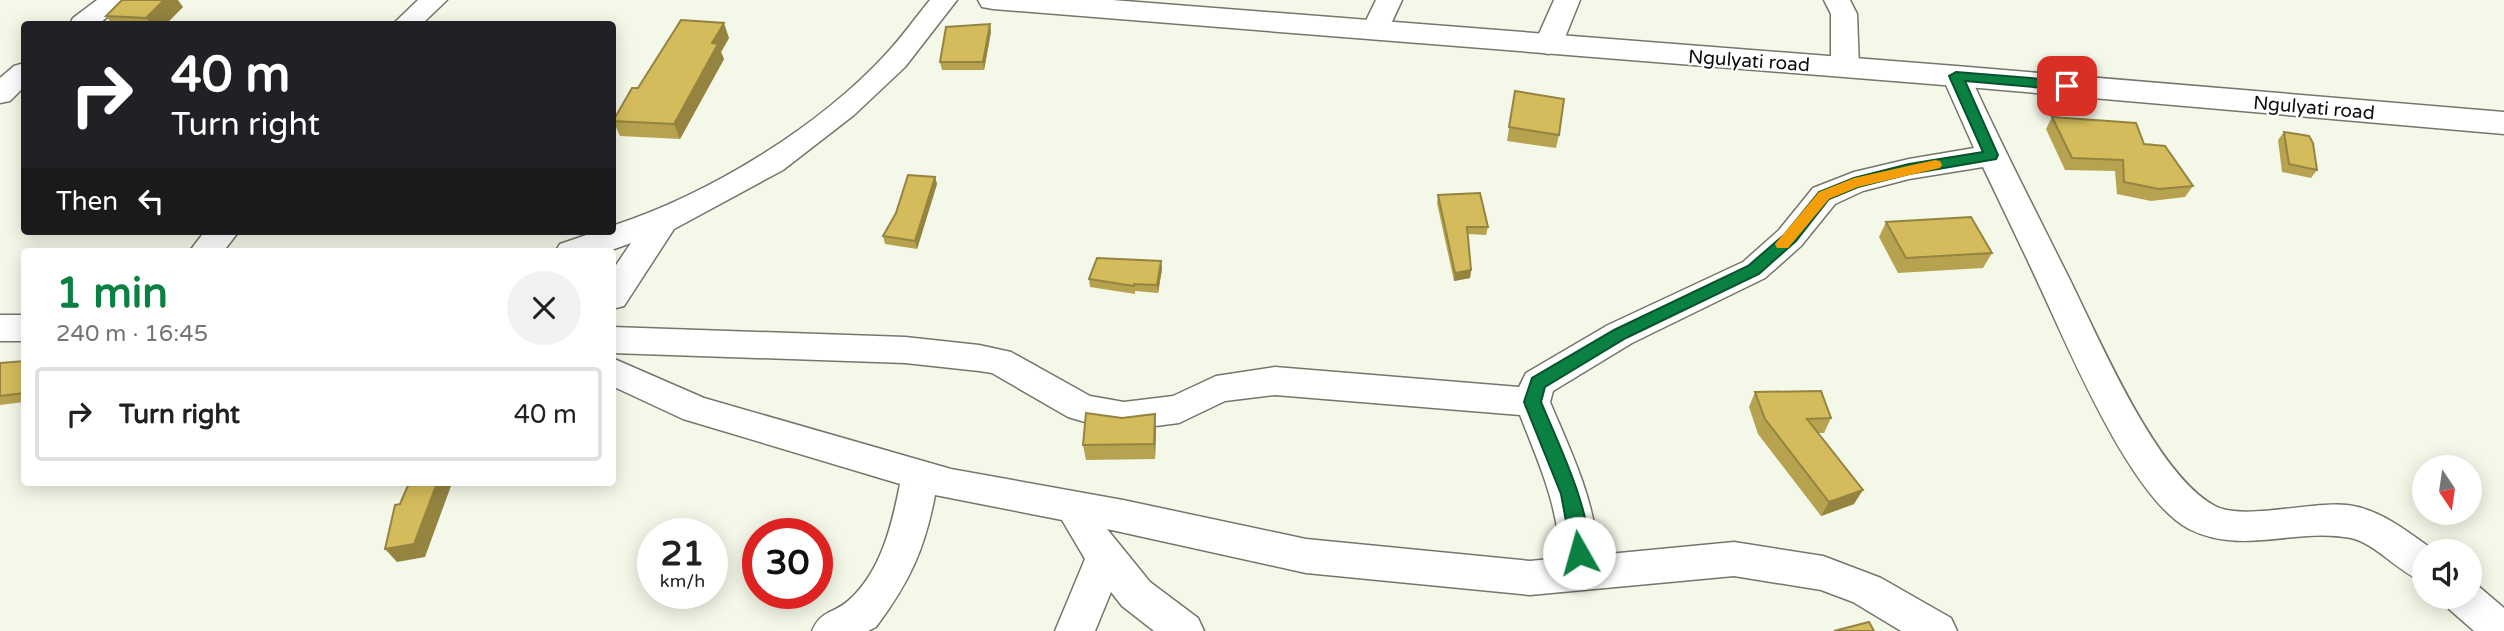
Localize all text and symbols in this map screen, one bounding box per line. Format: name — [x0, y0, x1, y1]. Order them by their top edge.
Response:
text: 40 m — [171, 46, 290, 105]
street label: Ngulyati road — [1687, 46, 1811, 76]
icon: right — [56, 49, 147, 140]
pin — [2037, 56, 2097, 116]
icon: arrive — [2048, 67, 2086, 105]
street label: Ngulyati road — [2252, 92, 2376, 124]
text: Turn right — [171, 106, 320, 144]
icon: left — [132, 182, 170, 220]
text: Then — [56, 186, 118, 217]
text: 1 min — [56, 268, 168, 319]
button: close — [507, 271, 581, 345]
text: 240 m · 16:45 — [56, 320, 208, 348]
icon: right — [60, 395, 98, 433]
text: Turn right — [119, 399, 240, 430]
text: 40 m — [514, 399, 577, 430]
north arrow — [2412, 455, 2482, 525]
map controls — [2412, 455, 2482, 609]
position arrow — [1542, 516, 1616, 590]
speed limit sign: 30 — [742, 518, 833, 609]
text: 21 — [661, 533, 704, 575]
button: sound — [2412, 539, 2482, 609]
text: km/h — [660, 570, 705, 592]

